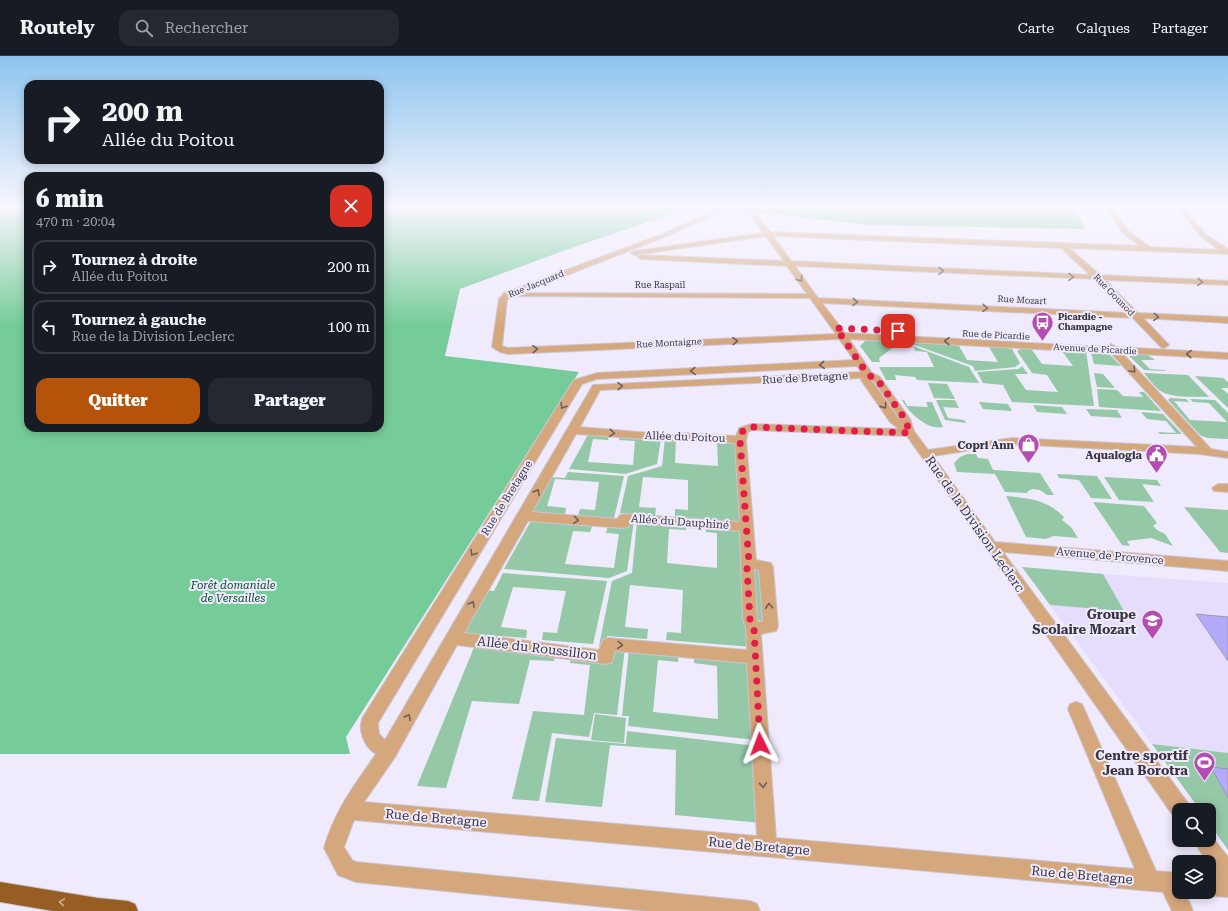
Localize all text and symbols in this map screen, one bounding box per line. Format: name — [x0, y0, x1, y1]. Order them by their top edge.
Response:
search box — [119, 10, 399, 46]
text: Routely — [20, 16, 95, 39]
icon: search — [133, 17, 155, 39]
text: Rechercher — [165, 19, 248, 37]
text: Carte — [1018, 20, 1054, 36]
text: Calques — [1076, 20, 1130, 36]
text: Partager — [1152, 20, 1208, 36]
text: 200 m — [102, 95, 183, 128]
icon: right — [36, 96, 88, 148]
text: Allée du Poitou — [102, 129, 235, 150]
text: 6 min — [36, 185, 103, 213]
button: close — [330, 185, 372, 227]
text: 470 m · 20:04 — [36, 214, 115, 229]
text: Tournez à droite — [72, 251, 197, 269]
icon: right — [38, 256, 60, 278]
text: 200 m — [327, 258, 370, 276]
one-way arrow — [938, 266, 944, 275]
street label: Rue Jacquard — [507, 268, 566, 300]
text: Allée du Poitou — [72, 269, 168, 284]
one-way arrow — [1068, 272, 1074, 281]
street label: Rue Gounod — [1092, 272, 1137, 318]
one-way arrow — [795, 274, 802, 281]
one-way arrow — [1197, 278, 1203, 287]
street label: Rue Raspail — [635, 280, 685, 290]
street label: Rue Mozart — [997, 294, 1047, 306]
one-way arrow — [852, 298, 858, 307]
one-way arrow — [981, 304, 988, 313]
bus stop icon: Picardie - Champagne — [1029, 309, 1055, 342]
text: Tournez à gauche — [72, 311, 206, 329]
place label: Picardie - Champagne — [1058, 312, 1113, 332]
one-way arrow — [1153, 312, 1159, 321]
pin — [881, 314, 915, 348]
icon: left — [38, 316, 60, 338]
text: 100 m — [327, 318, 370, 336]
icon: arrive — [887, 320, 909, 342]
street label: Rue de Picardie — [962, 328, 1030, 342]
text: Rue de la Division Leclerc — [72, 329, 235, 344]
street label: Rue Montaigne — [636, 336, 702, 350]
one-way arrow — [732, 336, 738, 345]
one-way arrow — [944, 337, 950, 345]
street label: Avenue de Picardie — [1053, 342, 1137, 356]
one-way arrow — [532, 345, 538, 354]
one-way arrow — [1186, 349, 1192, 358]
one-way arrow — [819, 361, 825, 369]
one-way arrow — [1128, 366, 1135, 373]
one-way arrow — [690, 367, 696, 376]
street label: Rue de Bretagne — [762, 369, 848, 387]
button: Quitter — [36, 378, 200, 424]
button: Partager — [208, 378, 372, 424]
one-way arrow — [617, 382, 623, 390]
one-way arrow — [561, 402, 568, 409]
one-way arrow — [879, 402, 887, 409]
one-way arrow — [609, 429, 615, 438]
street label: Allée du Poitou — [644, 429, 726, 445]
shop icon: Copri Ann — [1016, 432, 1042, 465]
place label: Copri Ann — [957, 439, 1015, 452]
public building icon: Aqualogia — [1144, 442, 1170, 475]
place label: Aqualogia — [1086, 449, 1143, 462]
street label: Rue de la Division Leclerc — [922, 453, 1028, 595]
street label: Rue de Bretagne — [479, 458, 535, 538]
one-way arrow — [533, 489, 540, 496]
street label: Allée du Dauphiné — [630, 512, 730, 532]
one-way arrow — [573, 516, 579, 525]
street label: Avenue de Provence — [1056, 545, 1164, 567]
one-way arrow — [470, 549, 478, 556]
park label: Forêt domaniale de Versailles — [190, 579, 276, 605]
one-way arrow — [468, 601, 475, 608]
one-way arrow — [765, 603, 774, 609]
place label: Groupe Scolaire Mozart — [1032, 607, 1137, 637]
school or university icon: Groupe Scolaire Mozart — [1139, 608, 1165, 641]
street label: Allée du Roussillon — [476, 633, 598, 663]
one-way arrow — [617, 641, 623, 650]
one-way arrow — [403, 714, 410, 721]
position arrow — [739, 723, 781, 765]
place label: Centre sportif Jean Borotra — [1095, 748, 1188, 778]
sports icon: Centre sportif Jean Borotra — [1191, 749, 1217, 782]
one-way arrow — [758, 782, 767, 788]
map controls — [1172, 803, 1216, 899]
button: search — [1172, 803, 1216, 847]
street label: Rue de Bretagne — [385, 806, 487, 830]
street label: Rue de Bretagne — [708, 834, 810, 858]
button: layers — [1172, 855, 1216, 899]
street label: Rue de Bretagne — [1031, 863, 1133, 887]
one-way arrow — [59, 898, 65, 907]

